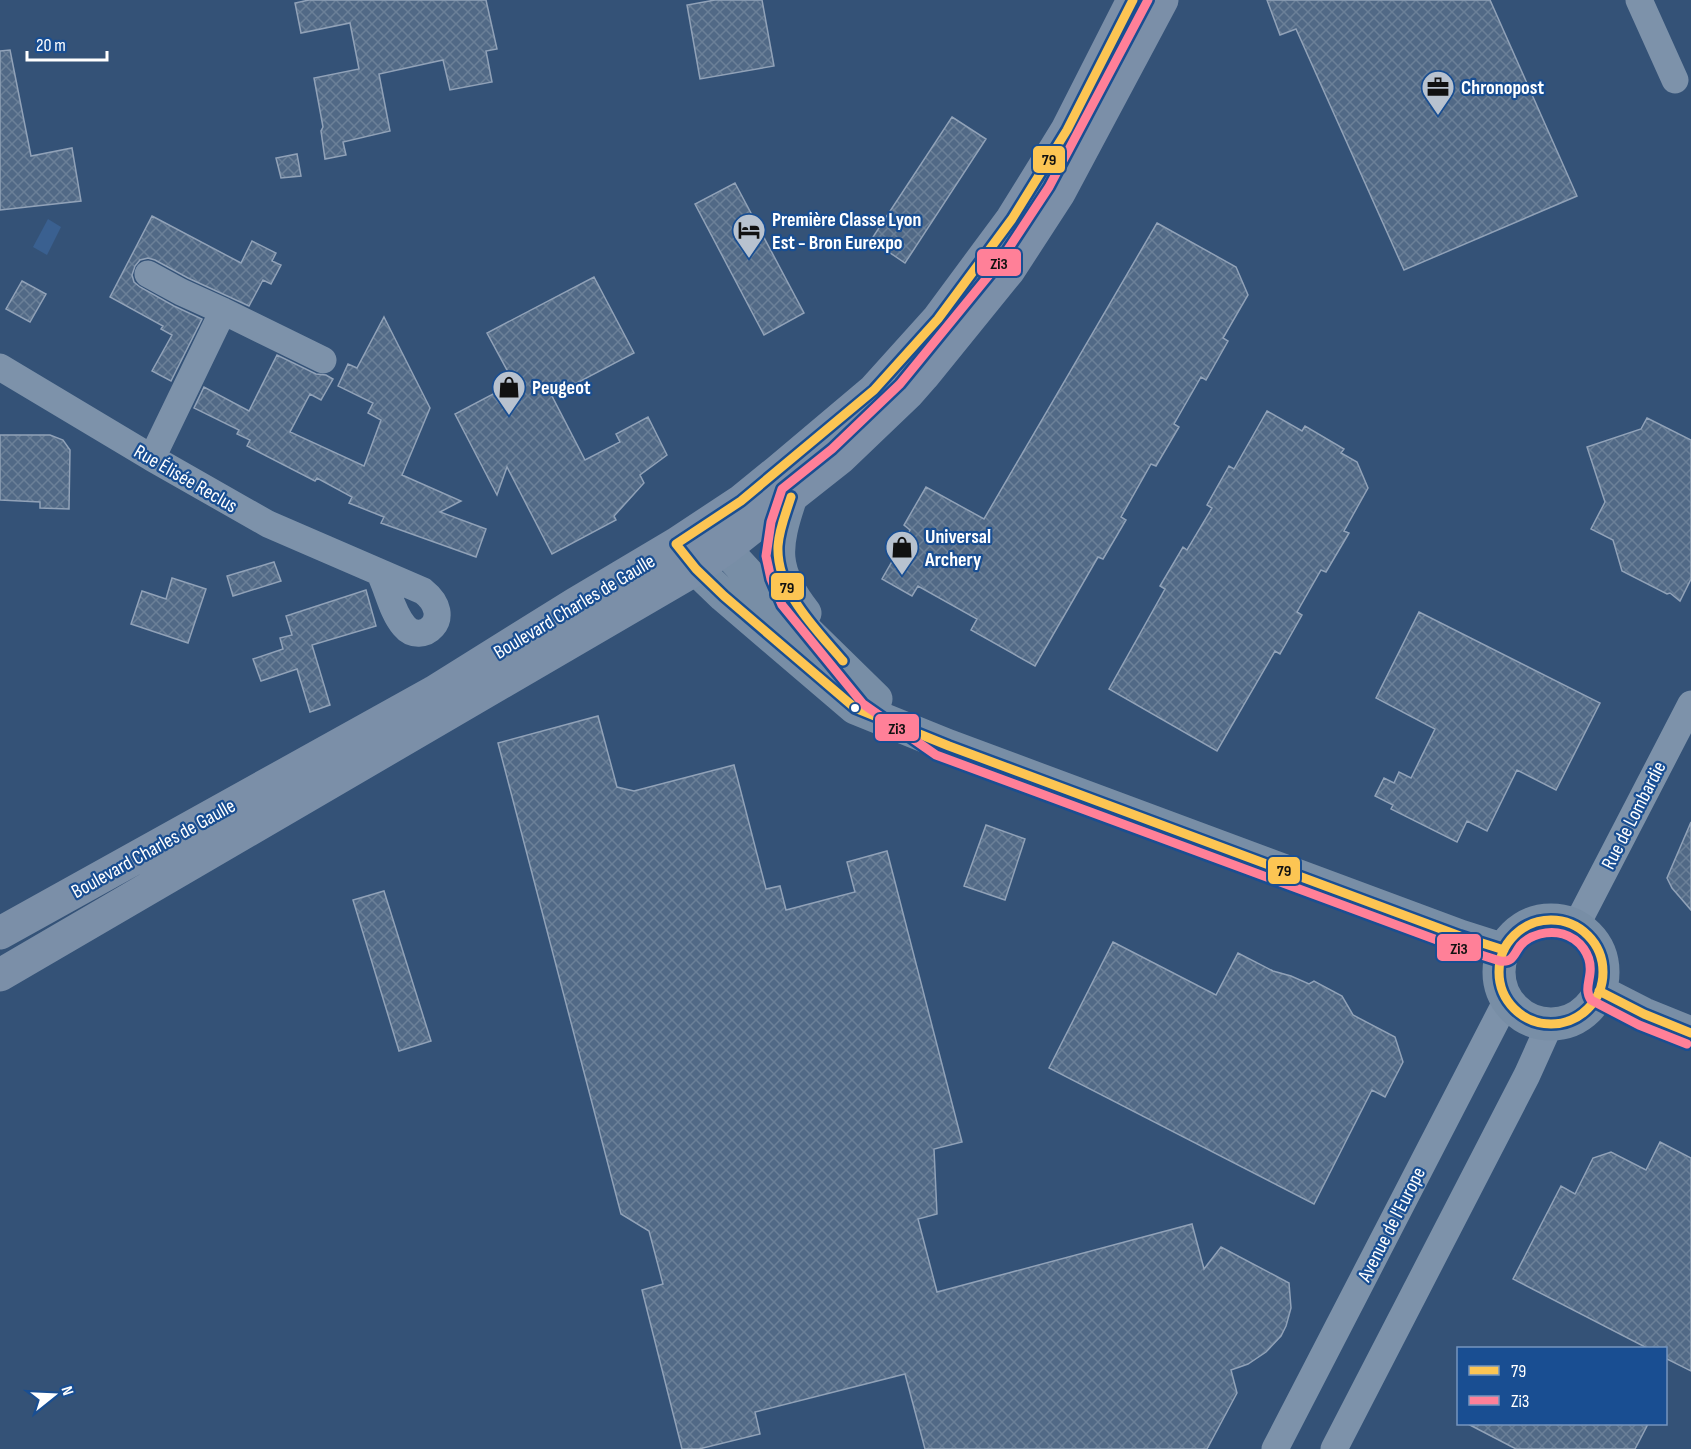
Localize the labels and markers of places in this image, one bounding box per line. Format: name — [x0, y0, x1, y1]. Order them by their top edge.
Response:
office icon: Chronopost — [1420, 69, 1456, 116]
place label: Chronopost — [1461, 76, 1544, 100]
place label: Première Classe Lyon Est - Bron Eurexpo — [772, 208, 921, 255]
hotel icon: Première Classe Lyon Est - Bron Eurexpo — [731, 212, 767, 259]
shop icon: Peugeot — [491, 369, 527, 416]
place label: Peugeot — [532, 376, 591, 400]
place label: Universal Archery — [924, 525, 991, 572]
shop icon: Universal Archery — [884, 529, 920, 576]
unlabelled marker — [849, 702, 861, 714]

